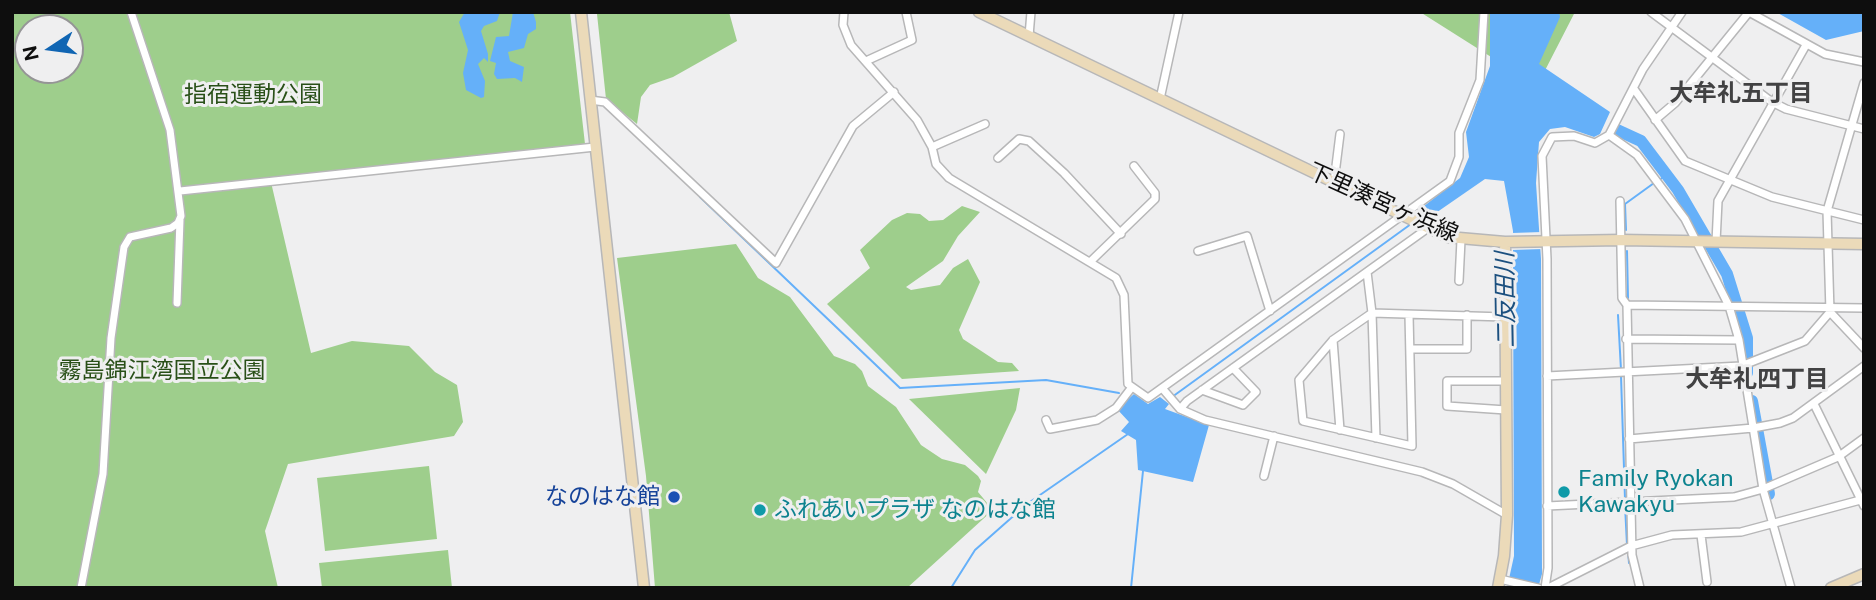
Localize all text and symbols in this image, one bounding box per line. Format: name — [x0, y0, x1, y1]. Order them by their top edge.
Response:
north arrow — [14, 14, 84, 84]
text: N — [18, 44, 43, 63]
district label: 大牟礼五丁目 — [1669, 80, 1813, 108]
park label: 指宿運動公園 — [184, 81, 322, 109]
street label: 下里湊宮ヶ浜線 — [1304, 158, 1462, 248]
water label: 二反田川 — [1491, 252, 1521, 348]
park label: 霧島錦江湾国立公園 — [59, 357, 265, 385]
district label: 大牟礼四丁目 — [1685, 366, 1829, 394]
place label: Family Ryokan Kawakyu — [1578, 465, 1734, 519]
place label: なのはな館 — [545, 483, 660, 511]
marker: Family Ryokan Kawakyu — [1556, 484, 1572, 500]
marker: なのはな館 — [666, 489, 682, 505]
place label: ふれあいプラザ なのはな館 — [774, 496, 1056, 524]
marker: ふれあいプラザ なのはな館 — [752, 502, 768, 518]

